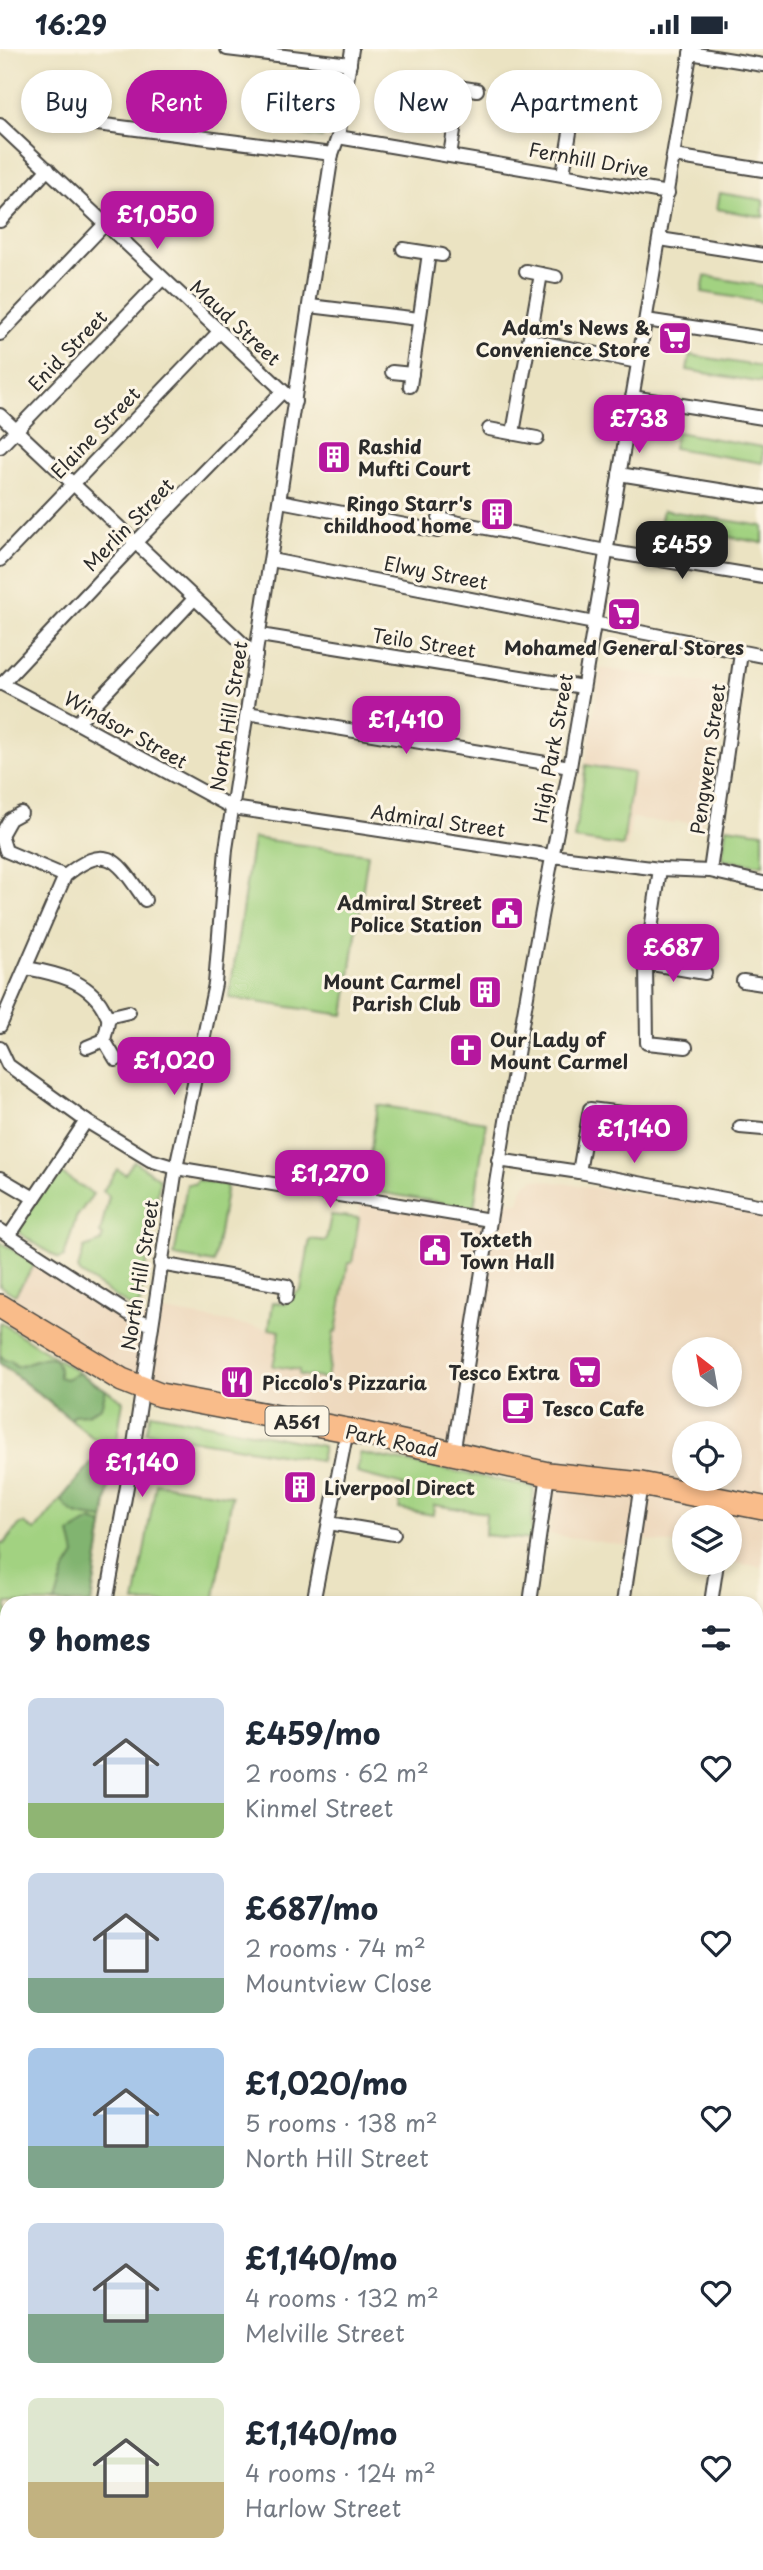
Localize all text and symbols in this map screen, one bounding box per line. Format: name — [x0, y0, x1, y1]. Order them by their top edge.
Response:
text: 16:29 — [35, 5, 107, 44]
chip: Buy — [21, 70, 112, 133]
chip: Rent — [126, 70, 227, 133]
chip: Filters — [241, 70, 360, 133]
chip: New — [374, 70, 472, 133]
chip: Apartment — [486, 70, 662, 133]
street label: Fernhill Drive — [527, 135, 651, 183]
pin: £1,050 — [100, 191, 214, 251]
text: £1,050 — [117, 196, 197, 231]
street label: Maud Street — [185, 273, 288, 372]
street label: Enid Street — [21, 303, 113, 397]
place label: Adam's News & Convenience Store — [476, 313, 650, 363]
supermarket icon: Adam's News & Convenience Store — [656, 319, 694, 357]
street label: Elaine Street — [44, 380, 146, 484]
pin: £738 — [598, 395, 680, 455]
text: £738 — [610, 400, 668, 435]
place label: Rashid Mufti Court — [358, 432, 471, 482]
building icon: Rashid Mufti Court — [315, 438, 353, 476]
street label: Merlin Street — [76, 471, 180, 577]
place label: Ringo Starr's childhood home — [324, 489, 472, 539]
building icon: Ringo Starr's childhood home — [478, 495, 516, 533]
pin: £459 — [641, 521, 723, 581]
text: £459 — [652, 526, 712, 561]
street label: Elwy Street — [382, 548, 490, 596]
supermarket icon: Mohamed General Stores — [605, 595, 643, 633]
street label: Teilo Street — [370, 620, 478, 664]
place label: Mohamed General Stores — [504, 633, 744, 661]
street label: North Hill Street — [202, 639, 254, 793]
street label: High Park Street — [525, 671, 579, 825]
street label: Pengwern Street — [683, 682, 731, 836]
street label: Windsor Street — [59, 684, 193, 774]
pin: £1,410 — [349, 697, 463, 756]
text: £1,410 — [368, 701, 444, 736]
street label: Admiral Street — [369, 797, 507, 843]
place label: Admiral Street Police Station — [336, 888, 482, 938]
public building icon: Admiral Street Police Station — [488, 894, 526, 932]
pin: £687 — [632, 925, 714, 984]
text: £687 — [643, 929, 703, 964]
place label: Mount Carmel Parish Club — [323, 967, 461, 1017]
building icon: Mount Carmel Parish Club — [466, 973, 504, 1011]
place label: Our Lady of Mount Carmel — [490, 1025, 628, 1075]
church icon: Our Lady of Mount Carmel — [447, 1031, 485, 1069]
pin: £1,020 — [117, 1037, 231, 1097]
text: £1,020 — [133, 1042, 215, 1077]
pin: £1,140 — [577, 1105, 691, 1165]
text: £1,140 — [597, 1110, 671, 1145]
pin: £1,270 — [273, 1151, 387, 1210]
text: £1,270 — [291, 1155, 369, 1190]
street label: North Hill Street — [113, 1198, 165, 1352]
place label: Toxteth Town Hall — [460, 1225, 554, 1275]
public building icon: Toxteth Town Hall — [416, 1231, 454, 1269]
north arrow — [672, 1337, 742, 1407]
map controls — [672, 1337, 742, 1575]
supermarket icon: Tesco Extra — [566, 1353, 604, 1391]
place label: Tesco Extra — [448, 1358, 560, 1386]
restaurant icon: Piccolo's Pizzaria — [218, 1363, 256, 1401]
place label: Piccolo's Pizzaria — [262, 1368, 427, 1396]
cafe icon: Tesco Cafe — [499, 1389, 537, 1427]
place label: Tesco Cafe — [542, 1394, 644, 1422]
road number: A561 — [266, 1407, 328, 1435]
street label: Park Road — [343, 1417, 441, 1463]
button: locate — [672, 1421, 742, 1491]
pin: £1,140 — [85, 1439, 199, 1499]
text: £1,140 — [105, 1444, 179, 1479]
building icon: Liverpool Direct — [281, 1468, 319, 1506]
place label: Liverpool Direct — [324, 1473, 475, 1501]
button: layers — [672, 1505, 742, 1575]
text: 9 homes — [28, 1616, 150, 1661]
icon: filters — [697, 1619, 735, 1657]
text: £459/mo — [245, 1710, 380, 1755]
icon: home — [84, 1726, 168, 1810]
icon: heart — [697, 1749, 735, 1787]
text: 2 rooms · 62 m² — [245, 1755, 429, 1790]
text: Kinmel Street — [245, 1790, 393, 1825]
text: £687/mo — [245, 1885, 378, 1930]
icon: home — [84, 1901, 168, 1985]
icon: heart — [697, 1924, 735, 1962]
text: 2 rooms · 74 m² — [245, 1930, 426, 1965]
text: Mountview Close — [245, 1965, 432, 2000]
text: £1,020/mo — [245, 2060, 407, 2105]
icon: home — [84, 2076, 168, 2160]
icon: heart — [697, 2099, 735, 2137]
text: 5 rooms · 138 m² — [245, 2105, 438, 2140]
text: North Hill Street — [245, 2140, 429, 2175]
text: £1,140/mo — [245, 2235, 397, 2280]
icon: home — [84, 2251, 168, 2335]
icon: heart — [697, 2274, 735, 2312]
text: 4 rooms · 132 m² — [245, 2280, 439, 2315]
text: Melville Street — [245, 2315, 405, 2350]
text: £1,140/mo — [245, 2410, 397, 2455]
icon: home — [84, 2426, 168, 2510]
icon: heart — [697, 2449, 735, 2487]
text: 4 rooms · 124 m² — [245, 2455, 436, 2490]
text: Harlow Street — [245, 2490, 401, 2525]

